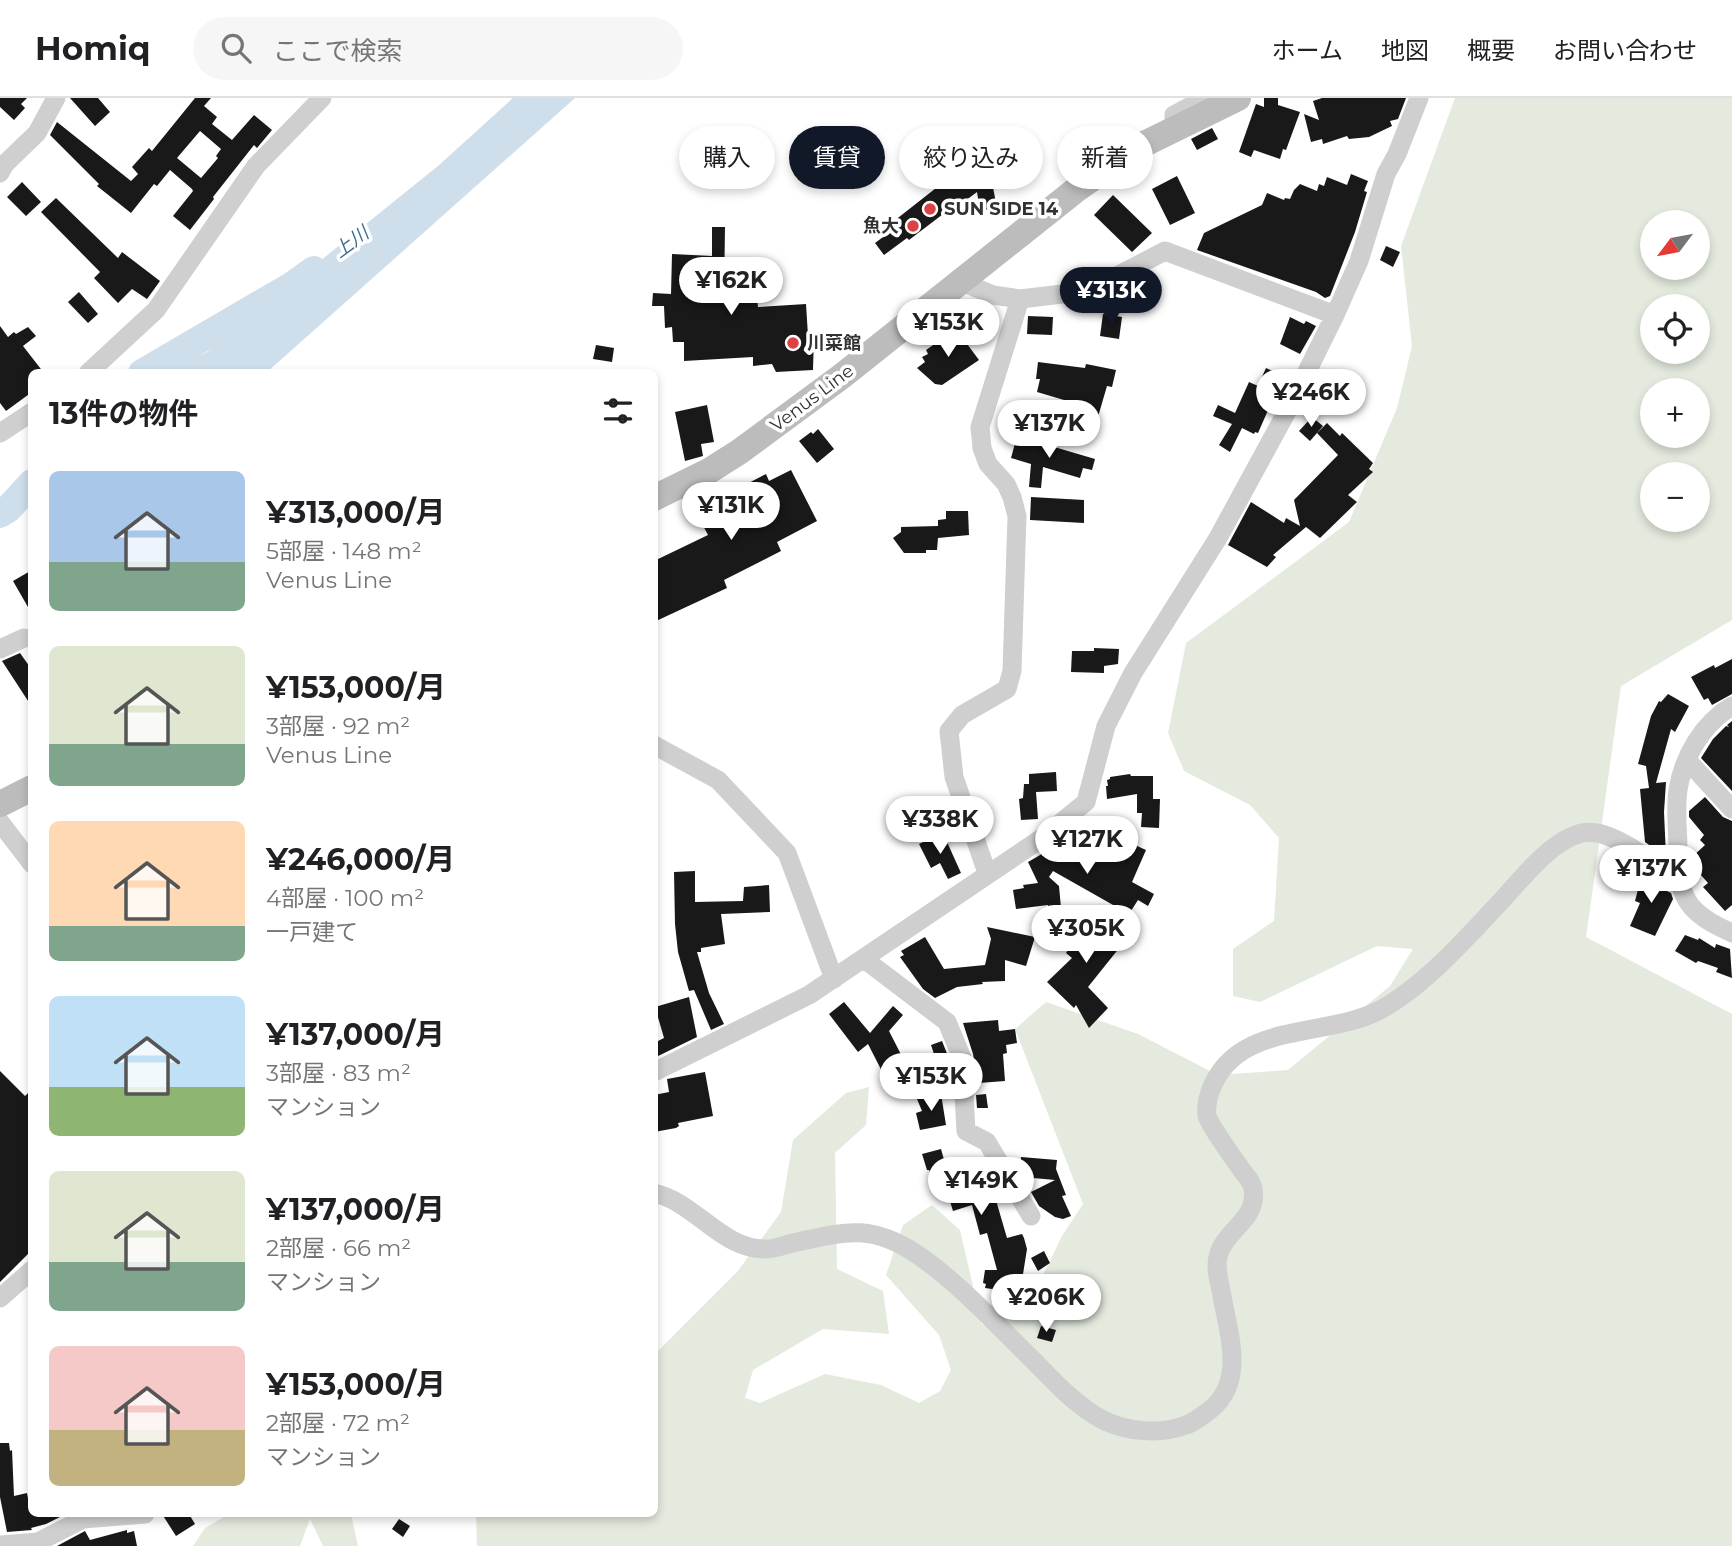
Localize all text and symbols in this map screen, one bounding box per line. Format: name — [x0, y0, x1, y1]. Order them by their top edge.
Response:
search box — [193, 17, 683, 80]
text: Homiq — [35, 28, 151, 68]
icon: search — [217, 29, 255, 67]
text: ここで検索 — [273, 35, 403, 67]
text: ホーム — [1272, 36, 1343, 65]
text: 地図 — [1381, 36, 1429, 65]
text: 概要 — [1467, 36, 1515, 65]
text: お問い合わせ — [1553, 36, 1697, 65]
chip: 購入 — [679, 126, 775, 189]
chip: 賃貸 — [789, 126, 885, 189]
chip: 絞り込み — [899, 126, 1043, 189]
chip: 新着 — [1057, 126, 1153, 189]
place label: SUN SIDE 14 — [944, 198, 1059, 220]
marker: SUN SIDE 14 — [922, 201, 938, 217]
north arrow — [1640, 210, 1710, 280]
map controls — [1640, 210, 1710, 532]
place label: 魚大 — [863, 215, 899, 237]
marker: 魚大 — [905, 218, 921, 234]
water label: 上川 — [329, 220, 375, 262]
pin: ¥162K — [682, 258, 780, 317]
text: ¥162K — [695, 266, 767, 294]
pin: ¥313K — [1062, 268, 1160, 327]
text: ¥313K — [1076, 276, 1146, 304]
button: locate — [1640, 294, 1710, 364]
pin: ¥153K — [899, 300, 997, 359]
text: ¥153K — [913, 308, 983, 336]
place label: 川菜館 — [807, 332, 861, 354]
marker: 川菜館 — [785, 335, 801, 351]
street label: Venus Line — [766, 359, 858, 436]
pin: ¥246K — [1262, 370, 1360, 429]
text: ¥246K — [1272, 378, 1350, 406]
button: + — [1640, 378, 1710, 448]
icon: filters — [599, 392, 637, 430]
text: 13件の物件 — [49, 395, 199, 432]
pin: ¥137K — [1000, 400, 1098, 460]
text: ¥137K — [1013, 409, 1085, 437]
button: − — [1640, 462, 1710, 532]
pin: ¥131K — [682, 482, 780, 542]
text: ¥131K — [698, 491, 764, 519]
text: ¥313,000/月 — [266, 494, 445, 531]
icon: home — [105, 499, 189, 583]
text: 5部屋 · 148 m² — [266, 537, 422, 565]
text: Venus Line — [266, 566, 392, 594]
text: ¥153,000/月 — [266, 669, 446, 706]
icon: home — [105, 674, 189, 758]
text: 3部屋 · 92 m² — [266, 712, 410, 740]
text: Venus Line — [266, 741, 392, 769]
pin: ¥338K — [891, 796, 989, 856]
text: ¥338K — [902, 805, 978, 833]
pin: ¥127K — [1038, 816, 1136, 876]
text: ¥127K — [1051, 825, 1123, 853]
text: ¥246,000/月 — [266, 841, 455, 878]
pin: ¥137K — [1602, 846, 1700, 905]
icon: home — [105, 849, 189, 933]
text: ¥137K — [1615, 854, 1687, 882]
text: 4部屋 · 100 m² — [266, 884, 424, 912]
pin: ¥305K — [1037, 906, 1135, 965]
text: ¥305K — [1047, 914, 1125, 942]
text: 一戸建て — [266, 918, 358, 946]
text: ¥137,000/月 — [266, 1016, 445, 1053]
icon: home — [105, 1024, 189, 1108]
pin: ¥153K — [882, 1054, 980, 1113]
text: 3部屋 · 83 m² — [266, 1059, 411, 1087]
text: ¥153K — [896, 1062, 966, 1090]
text: マンション — [266, 1093, 381, 1121]
pin: ¥149K — [932, 1158, 1030, 1217]
text: ¥149K — [944, 1166, 1018, 1194]
text: ¥137,000/月 — [266, 1191, 445, 1228]
icon: home — [105, 1199, 189, 1283]
text: 2部屋 · 66 m² — [266, 1234, 411, 1262]
text: マンション — [266, 1268, 381, 1296]
pin: ¥206K — [997, 1274, 1095, 1334]
text: ¥206K — [1007, 1283, 1085, 1311]
text: ¥153,000/月 — [266, 1366, 446, 1403]
icon: home — [105, 1374, 189, 1458]
text: 2部屋 · 72 m² — [266, 1409, 410, 1437]
text: マンション — [266, 1443, 381, 1471]

